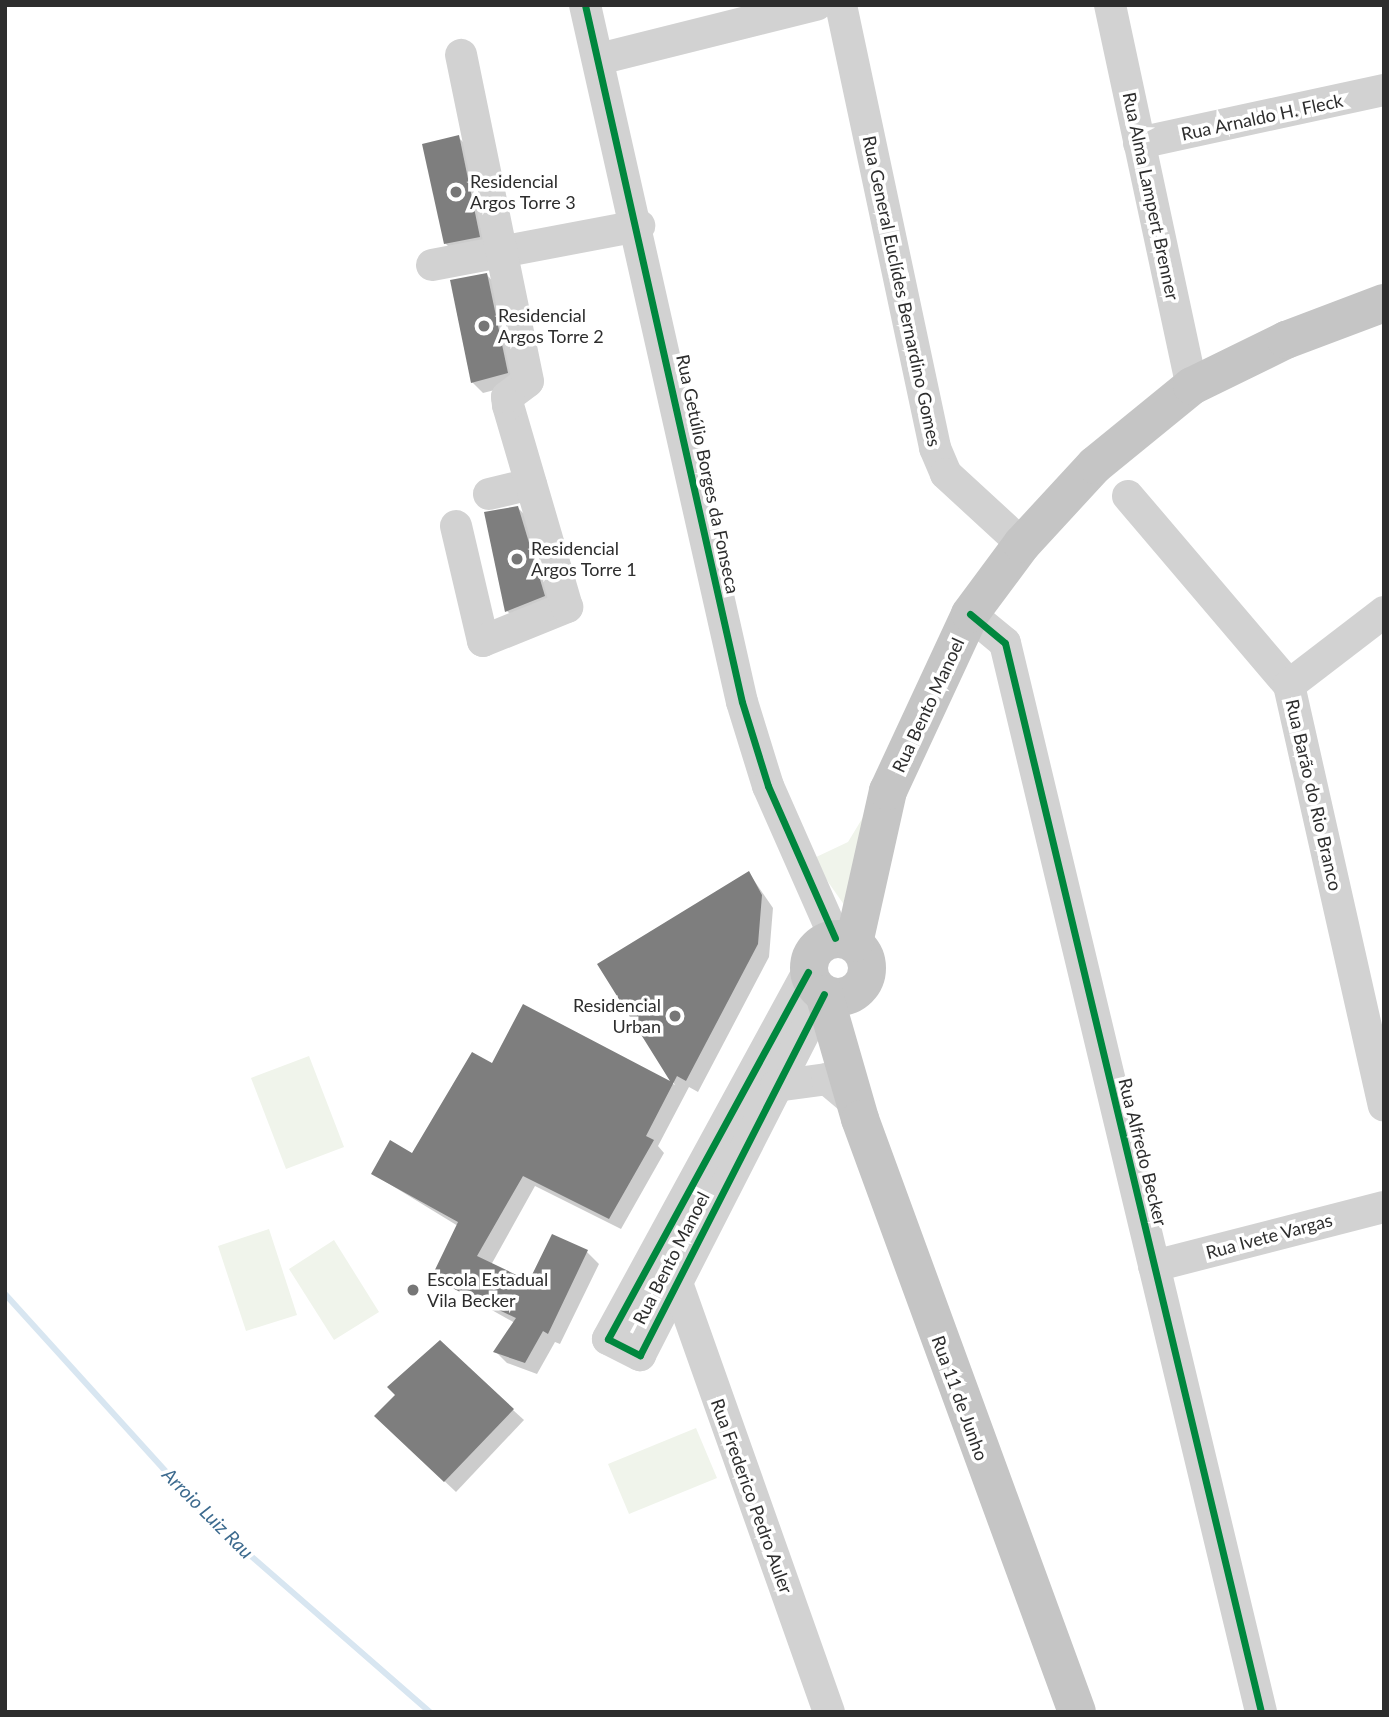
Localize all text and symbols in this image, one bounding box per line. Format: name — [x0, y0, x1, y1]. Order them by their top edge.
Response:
street label: Rua Arnaldo H. Fleck — [1179, 89, 1345, 145]
street label: Rua Alma Lampert Brenner — [1118, 90, 1184, 302]
street label: Rua General Euclídes Bernardino Gomes — [858, 134, 946, 448]
place label: Residencial Argos Torre 3 — [470, 171, 576, 214]
marker: Residencial Argos Torre 3 — [448, 184, 464, 200]
place label: Residencial Argos Torre 2 — [498, 305, 604, 348]
marker: Residencial Argos Torre 2 — [476, 318, 492, 334]
street label: Rua Getúlio Borges da Fonseca — [672, 352, 744, 596]
place label: Residencial Argos Torre 1 — [531, 538, 637, 580]
marker: Residencial Argos Torre 1 — [509, 551, 525, 567]
street label: Rua Bento Manoel — [887, 634, 969, 776]
street label: Rua Barão do Rio Branco — [1281, 697, 1347, 893]
place label: Residencial Urban — [573, 995, 661, 1038]
marker: Residencial Urban — [667, 1008, 683, 1024]
street label: Rua Alfredo Becker — [1114, 1076, 1172, 1228]
street label: Rua Bento Manoel — [628, 1188, 714, 1328]
street label: Rua Ivete Vargas — [1203, 1209, 1335, 1263]
place label: Escola Estadual Vila Becker — [427, 1269, 548, 1312]
marker: Escola Estadual Vila Becker — [405, 1282, 421, 1298]
street label: Rua 11 de Junho — [927, 1332, 993, 1464]
street label: Rua Frederico Pedro Auler — [707, 1395, 797, 1597]
water label: Arroio Luiz Rau — [158, 1463, 258, 1563]

